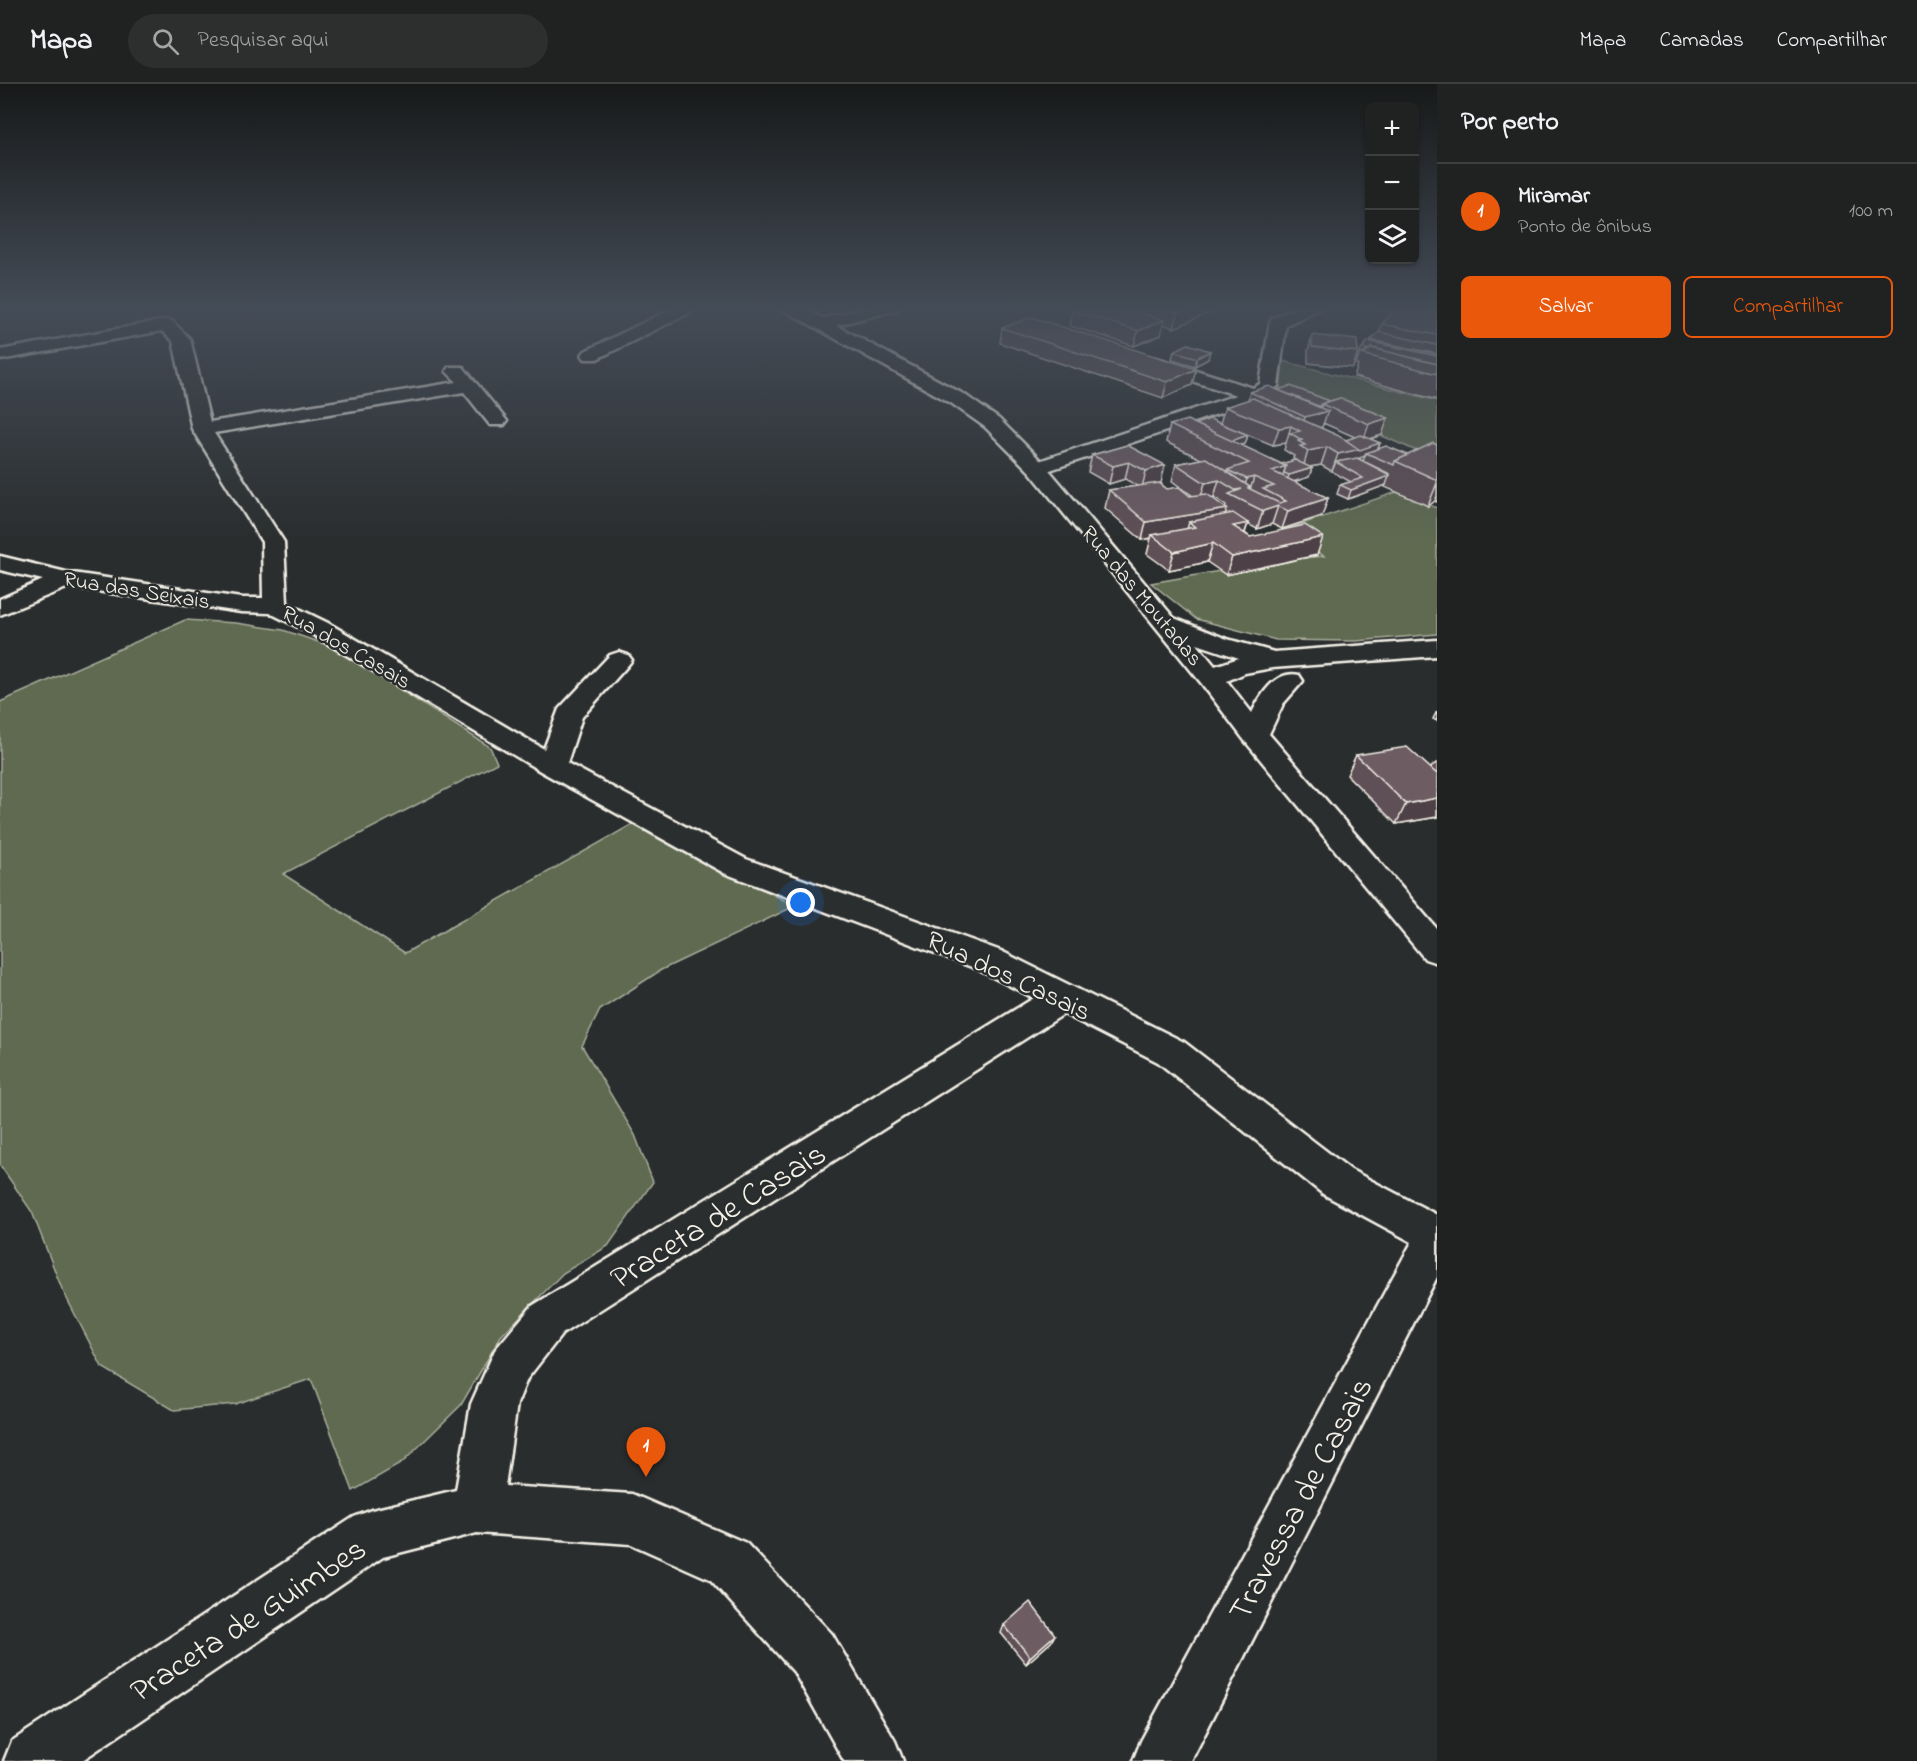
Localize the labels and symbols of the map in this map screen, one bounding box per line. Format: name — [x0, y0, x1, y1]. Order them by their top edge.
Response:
street label: Rua das Moutadas — [1072, 520, 1209, 674]
street label: Rua das Seixais — [61, 565, 212, 619]
street label: Rua dos Casais — [275, 599, 416, 699]
your location — [786, 888, 815, 917]
street label: Rua dos Casais — [919, 922, 1097, 1032]
street label: Praceta de Casais — [602, 1132, 836, 1303]
street label: Travessa de Casais — [1218, 1369, 1387, 1630]
pin: 1 — [626, 1428, 666, 1477]
street label: Praceta de Guimbes — [121, 1527, 377, 1716]

